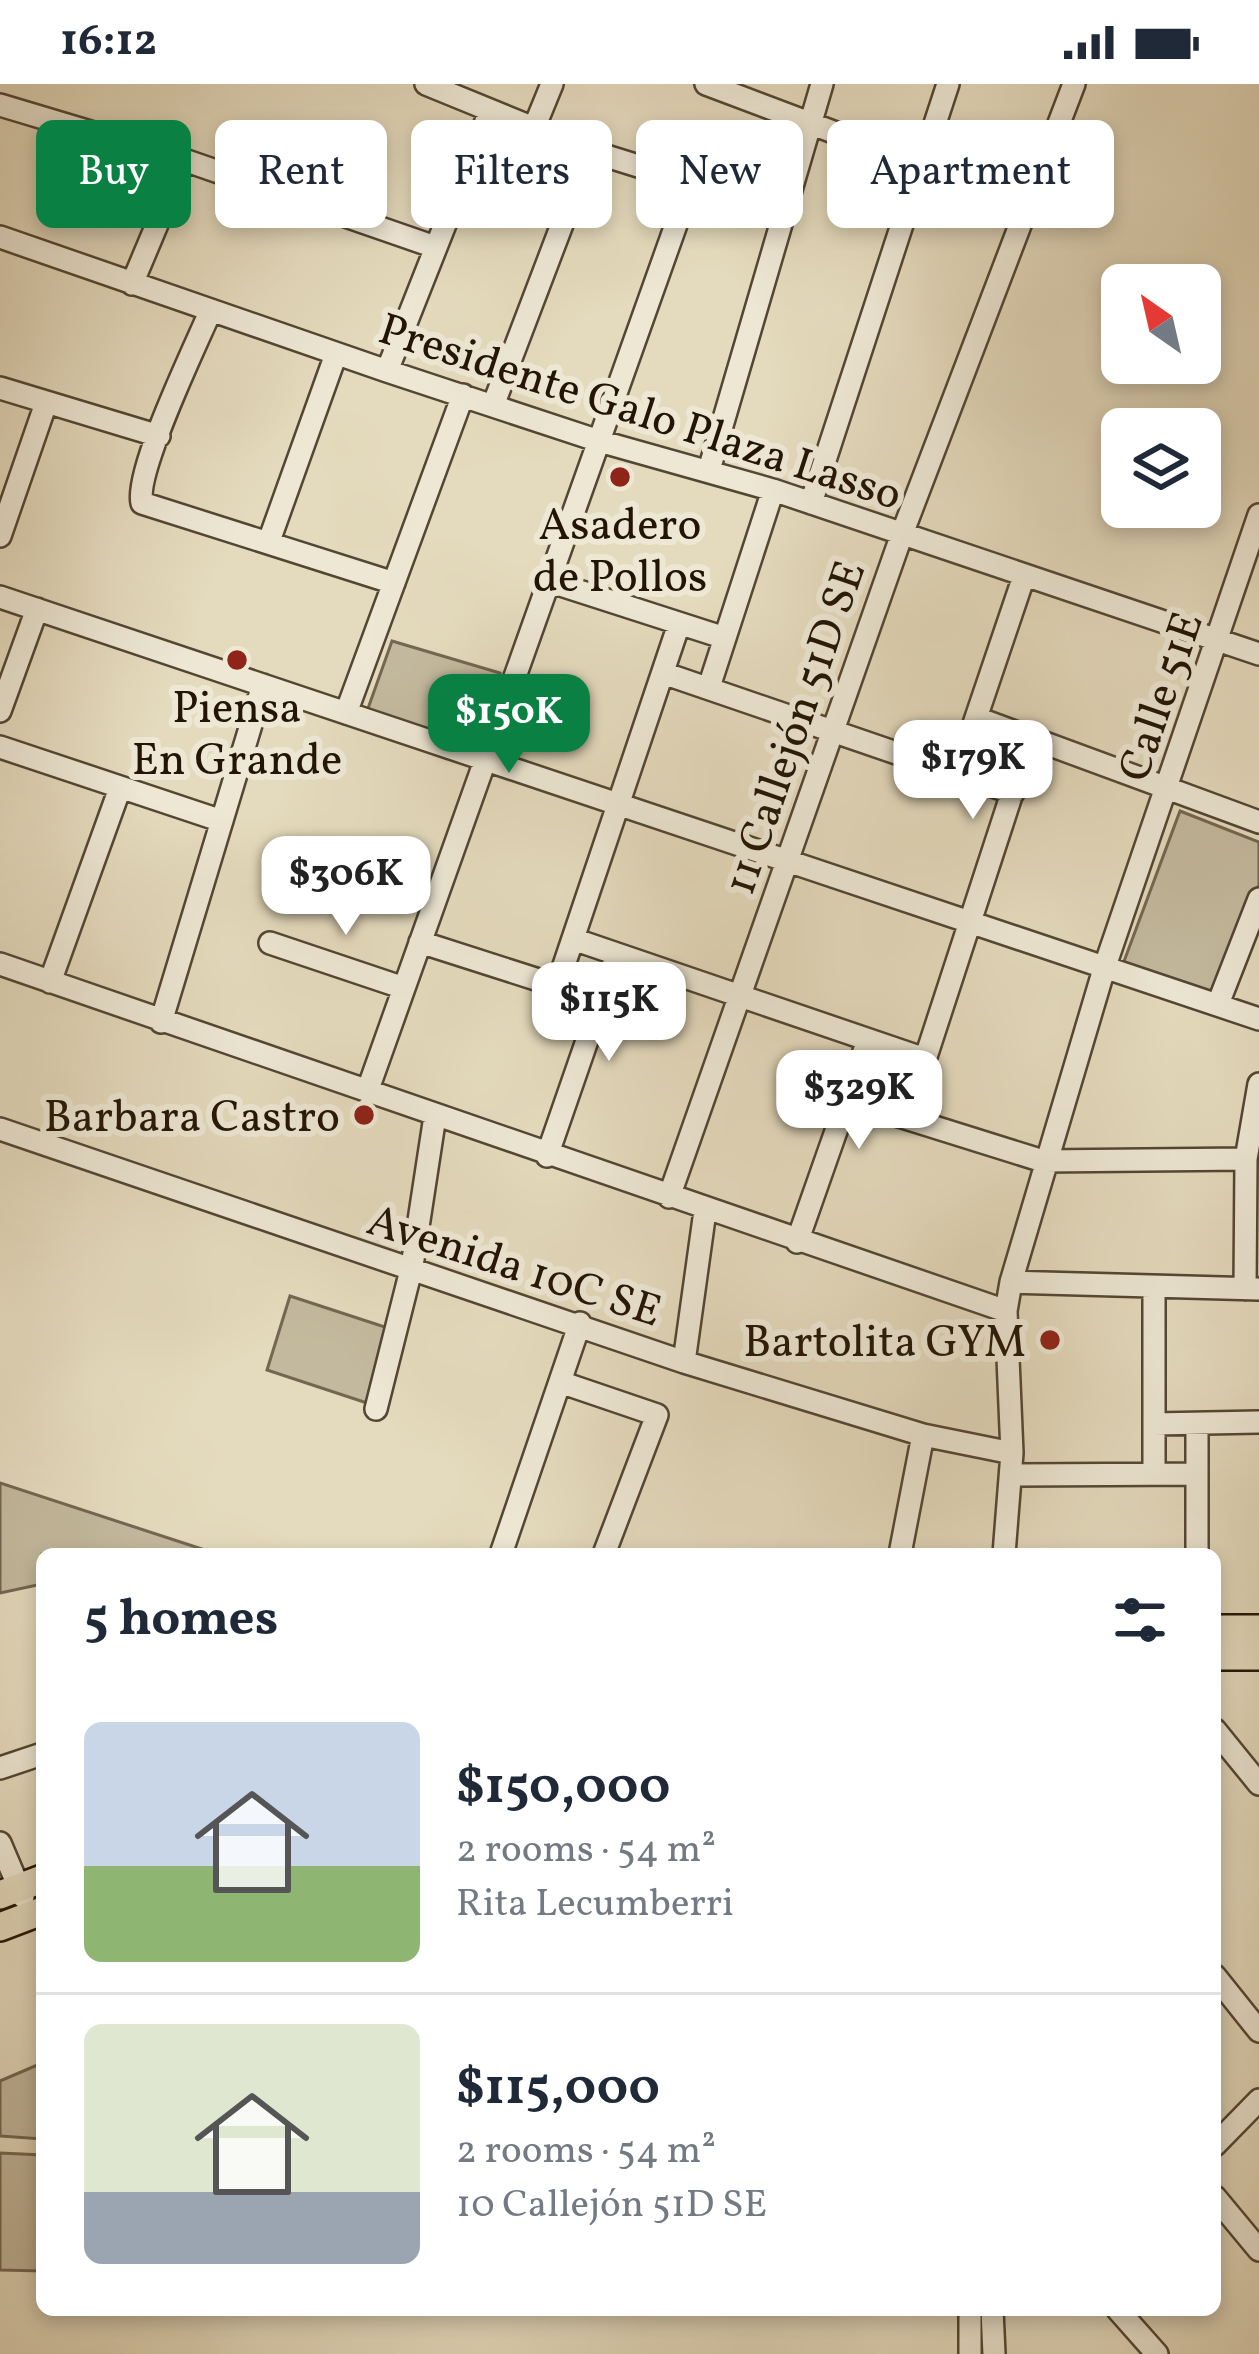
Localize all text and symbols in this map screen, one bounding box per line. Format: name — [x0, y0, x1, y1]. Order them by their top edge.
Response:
text: 16:12 — [60, 11, 157, 74]
chip: Buy — [36, 120, 191, 228]
chip: Rent — [215, 120, 387, 228]
chip: Filters — [411, 120, 612, 228]
chip: New — [636, 120, 803, 228]
chip: Apartment — [827, 120, 1114, 228]
north arrow — [1101, 264, 1221, 384]
map controls — [1101, 264, 1221, 528]
street label: Presidente Galo Plaza Lasso — [370, 300, 909, 529]
button: layers — [1101, 408, 1221, 528]
marker: Asadero de Pollos — [607, 464, 633, 490]
place label: Asadero de Pollos — [533, 496, 707, 611]
street label: 11 Callejón 51D SE — [711, 553, 884, 904]
street label: Calle 51E — [1105, 604, 1222, 791]
marker: Piensa En Grande — [224, 647, 250, 673]
pin: $150K — [425, 674, 593, 776]
place label: Piensa En Grande — [132, 679, 342, 794]
text: $150K — [455, 686, 563, 740]
pin: $179K — [889, 720, 1057, 822]
text: $179K — [920, 732, 1026, 786]
pin: $306K — [262, 836, 430, 938]
text: $306K — [289, 848, 403, 902]
pin: $115K — [525, 962, 693, 1064]
text: $115K — [559, 974, 659, 1028]
pin: $329K — [775, 1050, 943, 1152]
text: $329K — [803, 1062, 915, 1116]
place label: Barbara Castro — [44, 1088, 340, 1151]
marker: Barbara Castro — [351, 1102, 377, 1128]
street label: Avenida 10C SE — [359, 1191, 669, 1345]
place label: Bartolita GYM — [743, 1313, 1026, 1376]
marker: Bartolita GYM — [1037, 1327, 1063, 1353]
text: 5 homes — [84, 1585, 278, 1656]
icon: filters — [1107, 1587, 1173, 1653]
text: $150,000 — [456, 1753, 670, 1824]
icon: home — [180, 1770, 324, 1914]
text: 2 rooms · 54 m² — [456, 1824, 716, 1878]
text: Rita Lecumberri — [456, 1878, 734, 1932]
text: $115,000 — [456, 2054, 660, 2125]
icon: home — [180, 2072, 324, 2216]
text: 2 rooms · 54 m² — [456, 2125, 716, 2179]
text: 10 Callejón 51D SE — [456, 2179, 767, 2233]

